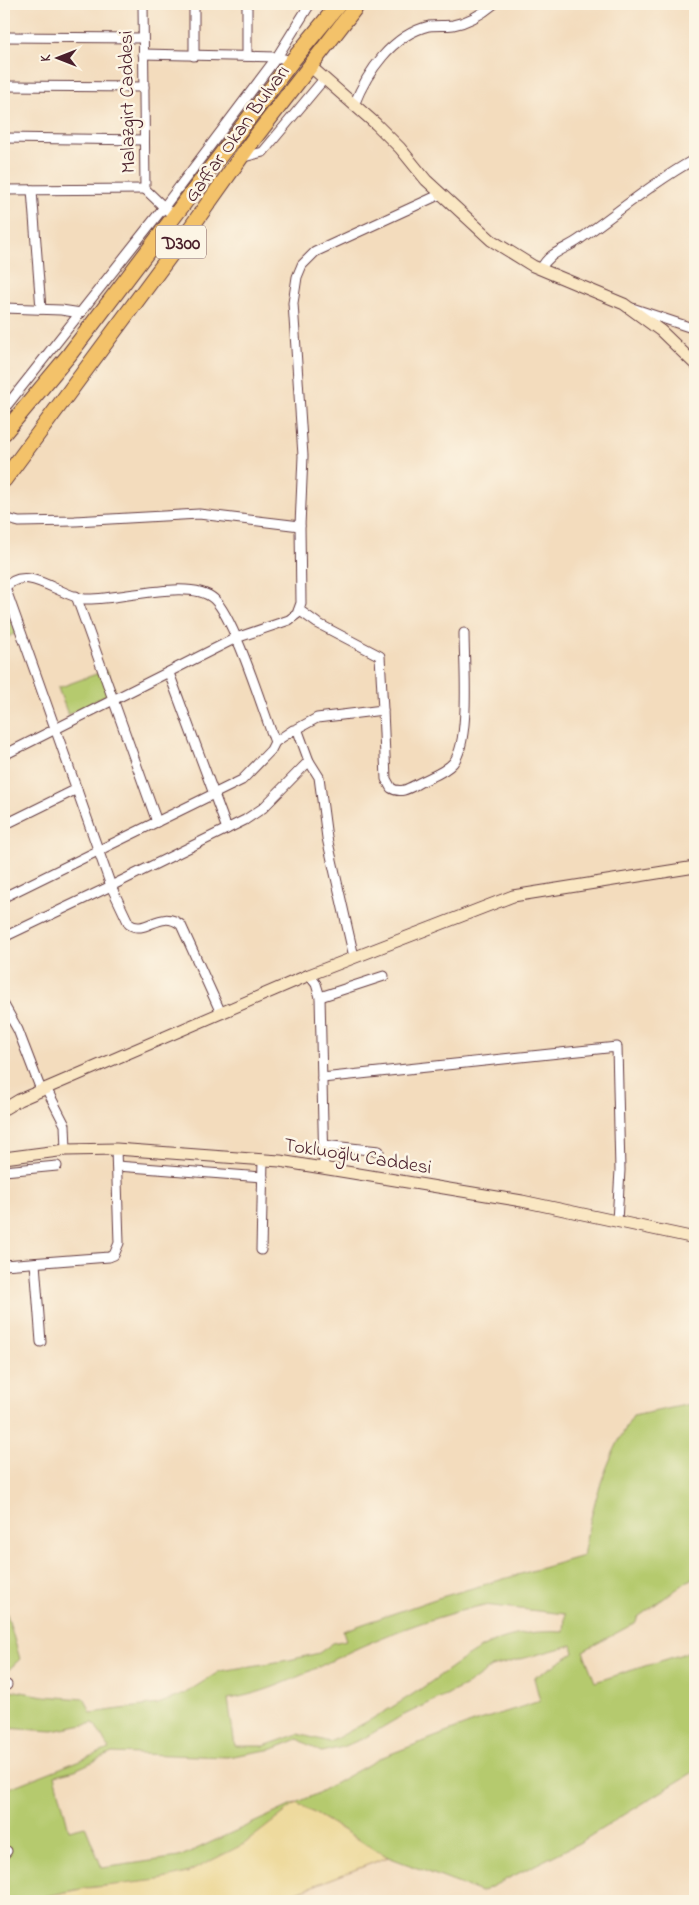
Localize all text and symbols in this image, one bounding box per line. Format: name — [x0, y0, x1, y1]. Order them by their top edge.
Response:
street label: Malazgirt Caddesi — [113, 30, 145, 174]
north arrow — [32, 32, 82, 82]
text: K — [36, 53, 57, 61]
street label: Gaffar Okan Bulvarı — [178, 60, 298, 209]
road number: D300 — [156, 226, 206, 258]
street label: Tokluoğlu Caddesi — [281, 1131, 434, 1184]

